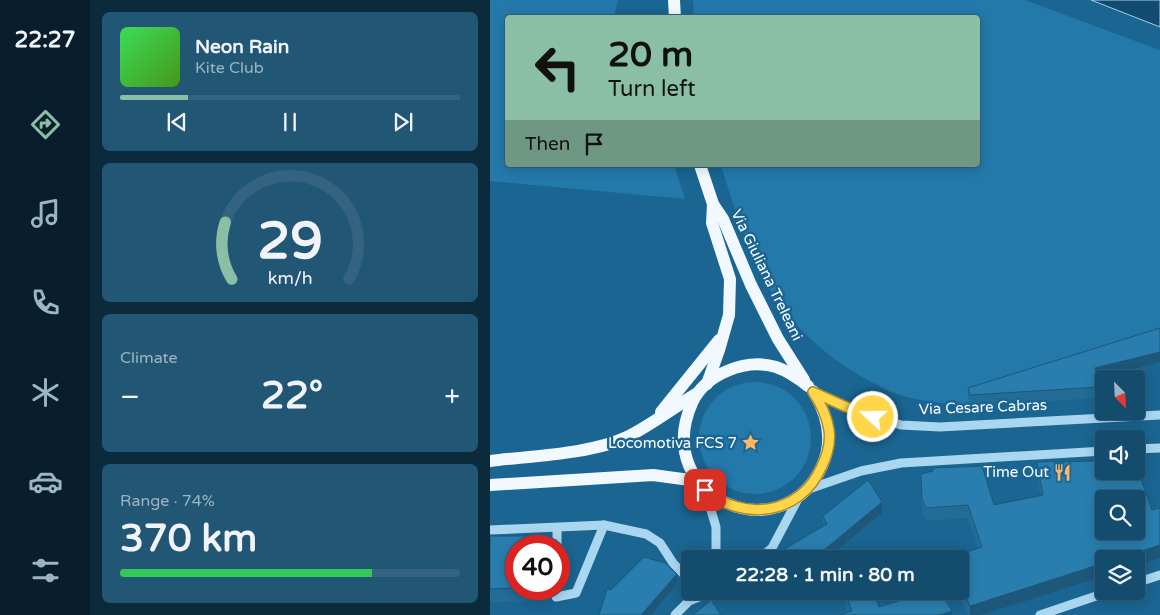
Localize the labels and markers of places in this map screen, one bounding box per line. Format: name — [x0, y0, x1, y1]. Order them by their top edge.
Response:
place icon: Locomotiva FCS 7 — [741, 433, 761, 453]
place label: Locomotiva FCS 7 — [608, 434, 737, 452]
restaurant icon: Time Out — [1053, 462, 1073, 482]
place label: Time Out — [983, 463, 1049, 481]
pin — [684, 469, 726, 511]

